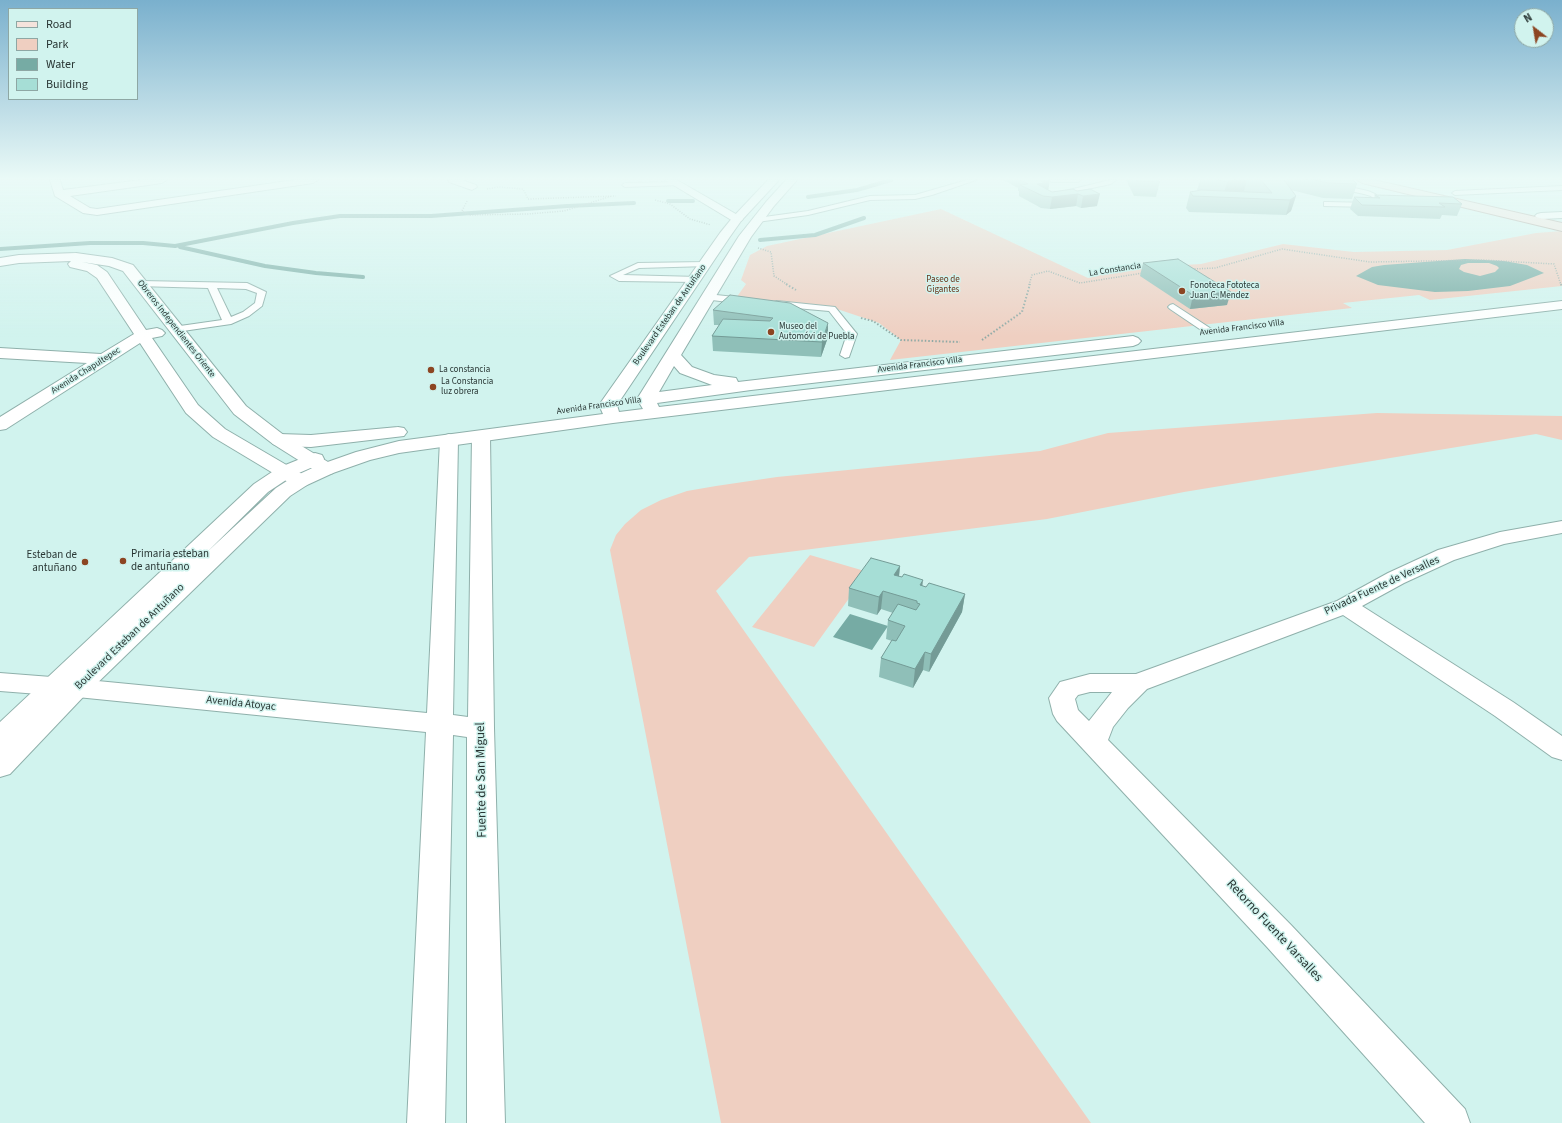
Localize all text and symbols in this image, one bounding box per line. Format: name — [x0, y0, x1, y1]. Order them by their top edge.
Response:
legend — [8, 8, 138, 100]
north arrow — [1514, 8, 1554, 48]
text: N — [1521, 10, 1535, 26]
text: Road — [46, 16, 72, 33]
text: Park — [46, 36, 68, 53]
text: Water — [46, 56, 75, 73]
text: Building — [46, 76, 88, 93]
street label: La Constancia — [1088, 261, 1142, 279]
street label: Boulevard Esteban de Antuñano — [631, 263, 709, 367]
park label: Paseo de Gigantes — [926, 275, 960, 296]
street label: Obreros Independientes Oriente — [135, 278, 217, 380]
place label: Fonoteca Fototeca Juan C. Mendez — [1190, 281, 1259, 302]
marker: Fonoteca Fototeca Juan C. Mendez — [1177, 286, 1187, 296]
street label: Avenida Francisco Villa — [1199, 317, 1285, 339]
place label: Museo del Automóvi de Puebla — [779, 322, 855, 343]
marker: Museo del Automóvi de Puebla — [766, 327, 776, 337]
street label: Avenida Chapultepec — [49, 345, 123, 397]
street label: Avenida Francisco Villa — [877, 354, 963, 376]
marker: La constancia — [426, 365, 436, 375]
place label: La constancia — [439, 365, 490, 375]
place label: La Constancia luz obrera — [441, 377, 493, 398]
marker: La Constancia luz obrera — [428, 382, 438, 392]
street label: Avenida Francisco Villa — [556, 395, 642, 417]
place label: Primaria esteban de antuñano — [131, 548, 209, 574]
place label: Esteban de antuñano — [27, 549, 77, 575]
street label: Privada Fuente de Versalles — [1322, 554, 1442, 618]
marker: Primaria esteban de antuñano — [118, 556, 128, 566]
marker: Esteban de antuñano — [80, 557, 90, 567]
street label: Boulevard Esteban de Antuñano — [73, 581, 187, 693]
street label: Avenida Atoyac — [206, 694, 276, 714]
street label: Fuente de San Miguel — [473, 722, 491, 838]
street label: Retorno Fuente Varsalles — [1223, 877, 1325, 985]

